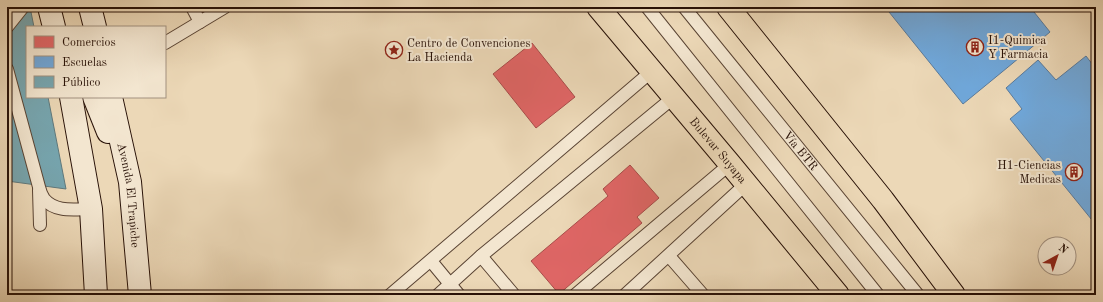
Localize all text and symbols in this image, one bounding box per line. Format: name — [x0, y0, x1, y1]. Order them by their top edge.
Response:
legend — [26, 26, 166, 98]
place label: I1-Quimica Y Farmacia — [988, 35, 1048, 61]
text: Comercios — [62, 37, 116, 49]
building icon: I1-Quimica Y Farmacia — [965, 37, 985, 57]
place label: Centro de Convenciones La Hacienda — [407, 38, 531, 64]
place icon: Centro de Convenciones La Hacienda — [384, 40, 404, 60]
text: Escuelas — [62, 57, 107, 69]
text: Público — [62, 77, 100, 89]
street label: Bulevar Suyapa — [687, 116, 748, 186]
street label: Vía BTR — [780, 129, 820, 173]
street label: Avenida El Trapiche — [114, 142, 141, 249]
place label: H1-Ciencias Medicas — [997, 160, 1061, 186]
building icon: H1-Ciencias Medicas — [1064, 162, 1084, 182]
north arrow — [1037, 236, 1077, 276]
text: N — [1056, 243, 1070, 257]

